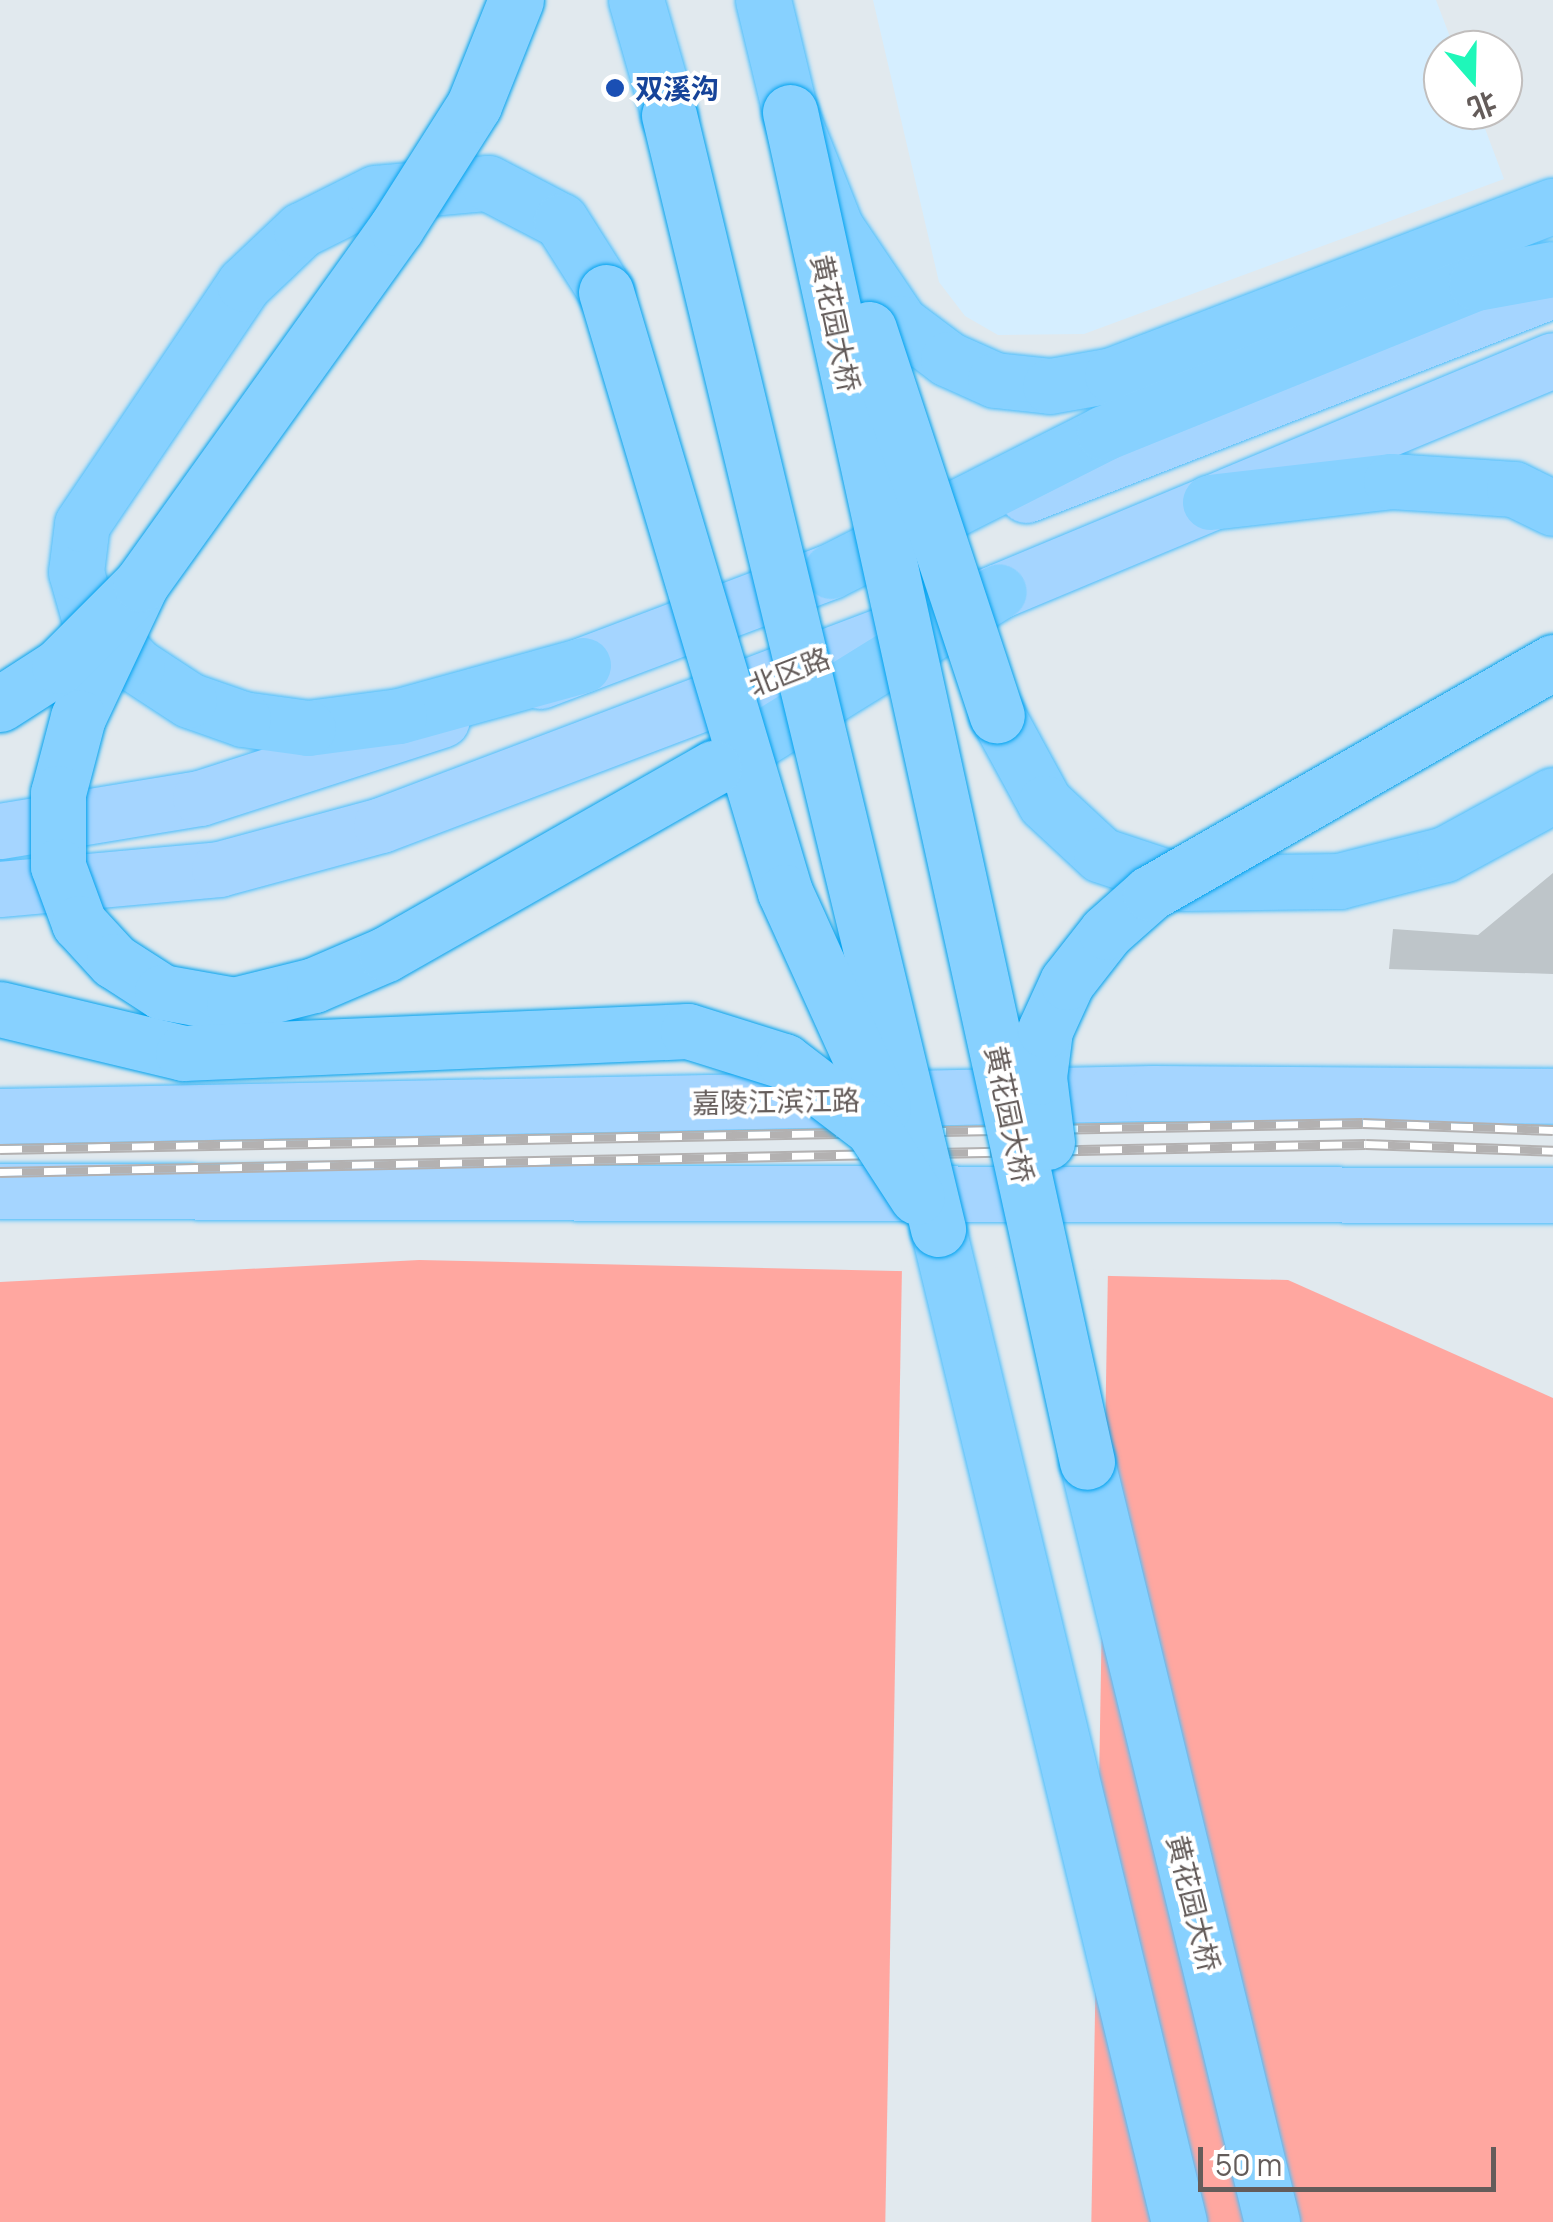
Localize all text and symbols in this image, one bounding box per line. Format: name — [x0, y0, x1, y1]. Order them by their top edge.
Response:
north arrow — [1423, 30, 1523, 130]
place label: 双溪沟 — [635, 71, 719, 105]
marker: 双溪沟 — [604, 77, 626, 99]
text: 北 — [1463, 84, 1502, 129]
street label: 黄花园大桥 — [805, 251, 867, 395]
street label: 北区路 — [744, 640, 834, 702]
street label: 黄花园大桥 — [979, 1042, 1041, 1186]
street label: 嘉陵江滨江路 — [692, 1083, 860, 1119]
street label: 黄花园大桥 — [1161, 1831, 1227, 1975]
scale bar — [1203, 2127, 1500, 2189]
text: 50 m — [1215, 2144, 1282, 2185]

